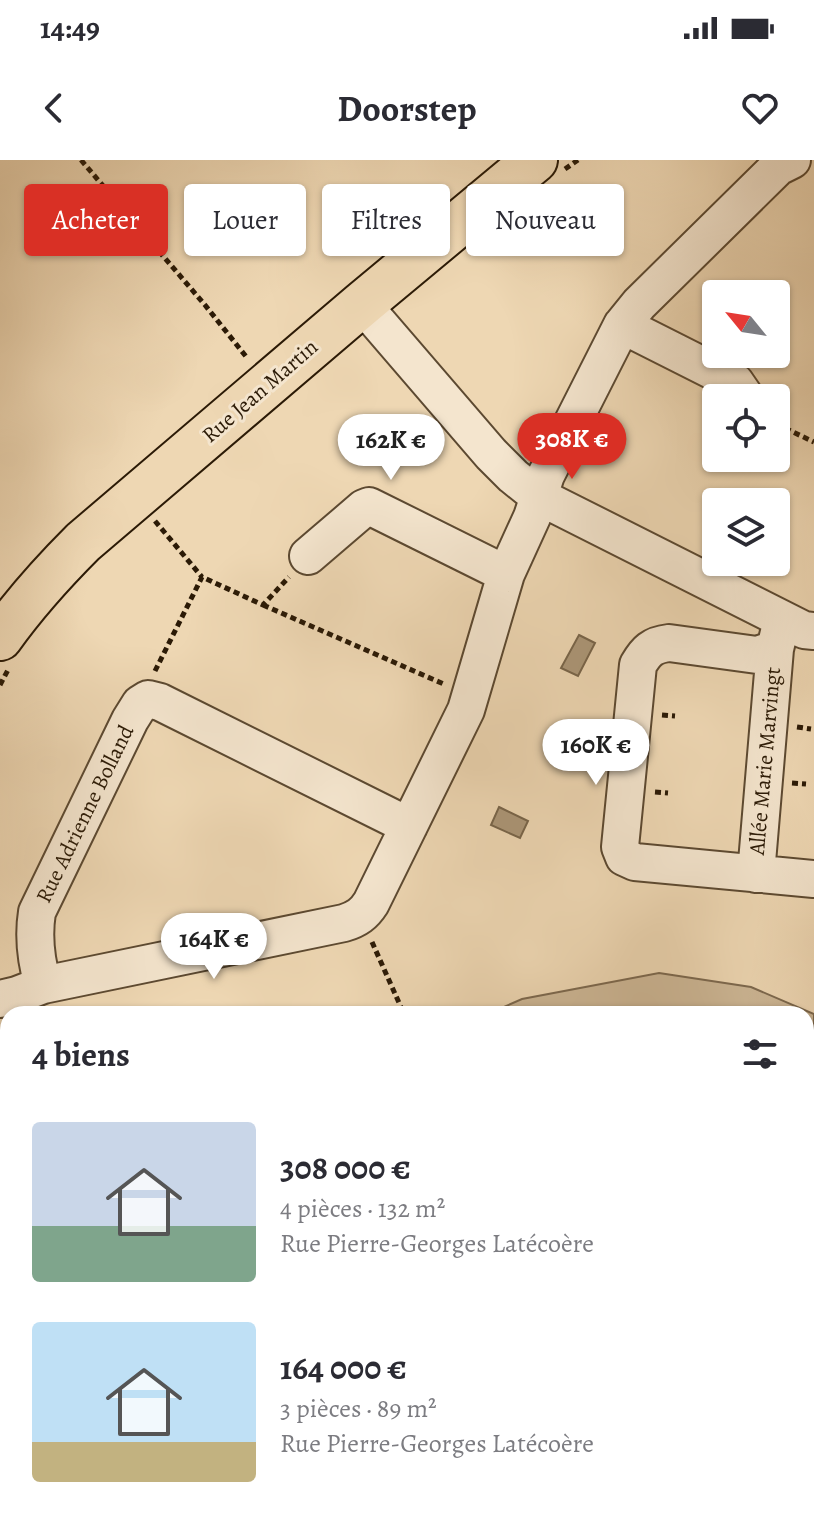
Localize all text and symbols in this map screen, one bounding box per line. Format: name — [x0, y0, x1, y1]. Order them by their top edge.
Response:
text: 14:49 — [40, 8, 100, 48]
text: Doorstep — [337, 84, 477, 133]
icon: back — [32, 86, 76, 130]
icon: heart — [738, 86, 782, 130]
chip: Acheter — [24, 184, 168, 256]
chip: Louer — [184, 184, 306, 256]
chip: Filtres — [322, 184, 450, 256]
chip: Nouveau — [466, 184, 624, 256]
north arrow — [702, 280, 790, 368]
map controls — [702, 280, 790, 576]
street label: Rue Jean Martin — [196, 332, 324, 450]
button: locate — [702, 384, 790, 472]
pin: 308K € — [507, 413, 637, 481]
pin: 162K € — [326, 414, 456, 482]
text: 308K € — [535, 421, 609, 456]
text: 162K € — [356, 422, 426, 457]
button: layers — [702, 488, 790, 576]
street label: Allée Marie Marvingt — [742, 666, 788, 857]
pin: 160K € — [531, 719, 661, 787]
street label: Rue Adrienne Bolland — [29, 720, 141, 908]
text: 160K € — [560, 727, 632, 762]
pin: 164K € — [149, 913, 279, 981]
text: 164K € — [179, 921, 249, 956]
text: 4 biens — [32, 1031, 130, 1078]
icon: filters — [738, 1032, 782, 1076]
text: 308 000 € — [280, 1144, 411, 1191]
icon: home — [96, 1154, 192, 1250]
text: 4 pièces · 132 m² — [280, 1191, 445, 1226]
text: Rue Pierre-Georges Latécoère — [280, 1226, 594, 1261]
text: 164 000 € — [280, 1344, 407, 1391]
icon: home — [96, 1354, 192, 1450]
text: 3 pièces · 89 m² — [280, 1391, 437, 1426]
text: Rue Pierre-Georges Latécoère — [280, 1426, 594, 1461]

